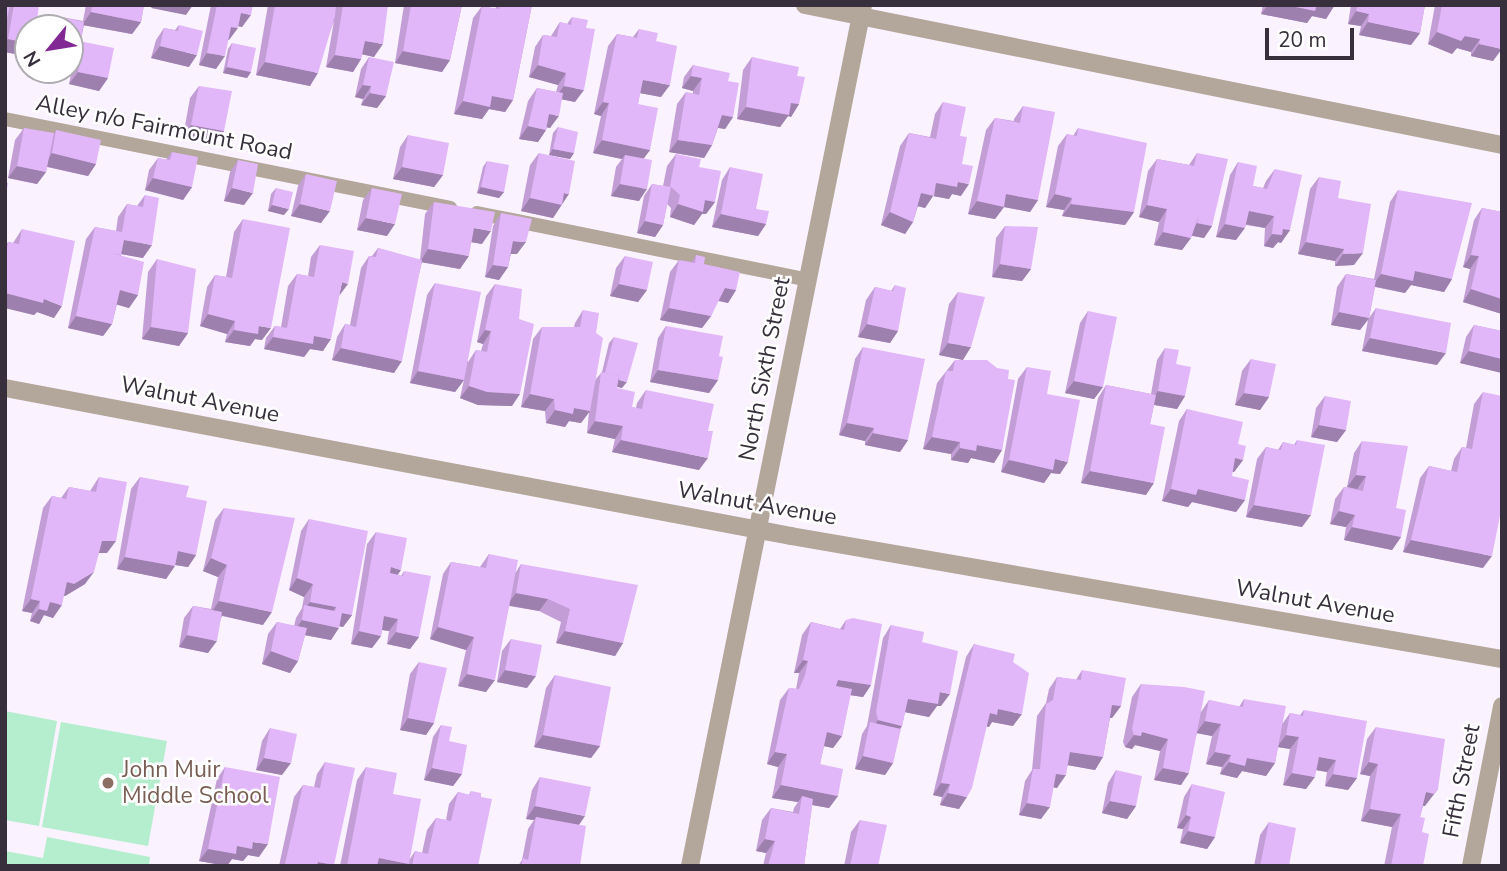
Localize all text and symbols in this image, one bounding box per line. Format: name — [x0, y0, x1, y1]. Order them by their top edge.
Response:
north arrow — [14, 14, 84, 84]
scale bar — [1269, 14, 1358, 58]
text: 20 m — [1278, 26, 1327, 54]
text: N — [18, 46, 47, 71]
street label: Alley n/o Fairmount Road — [33, 90, 295, 166]
street label: North Sixth Street — [734, 275, 796, 463]
street label: Walnut Avenue — [118, 371, 282, 429]
street label: Walnut Avenue — [675, 476, 839, 532]
street label: Walnut Avenue — [1233, 574, 1397, 630]
street label: Fifth Street — [1437, 722, 1487, 840]
place label: John Muir Middle School — [122, 756, 269, 810]
marker: John Muir Middle School — [100, 775, 116, 791]

